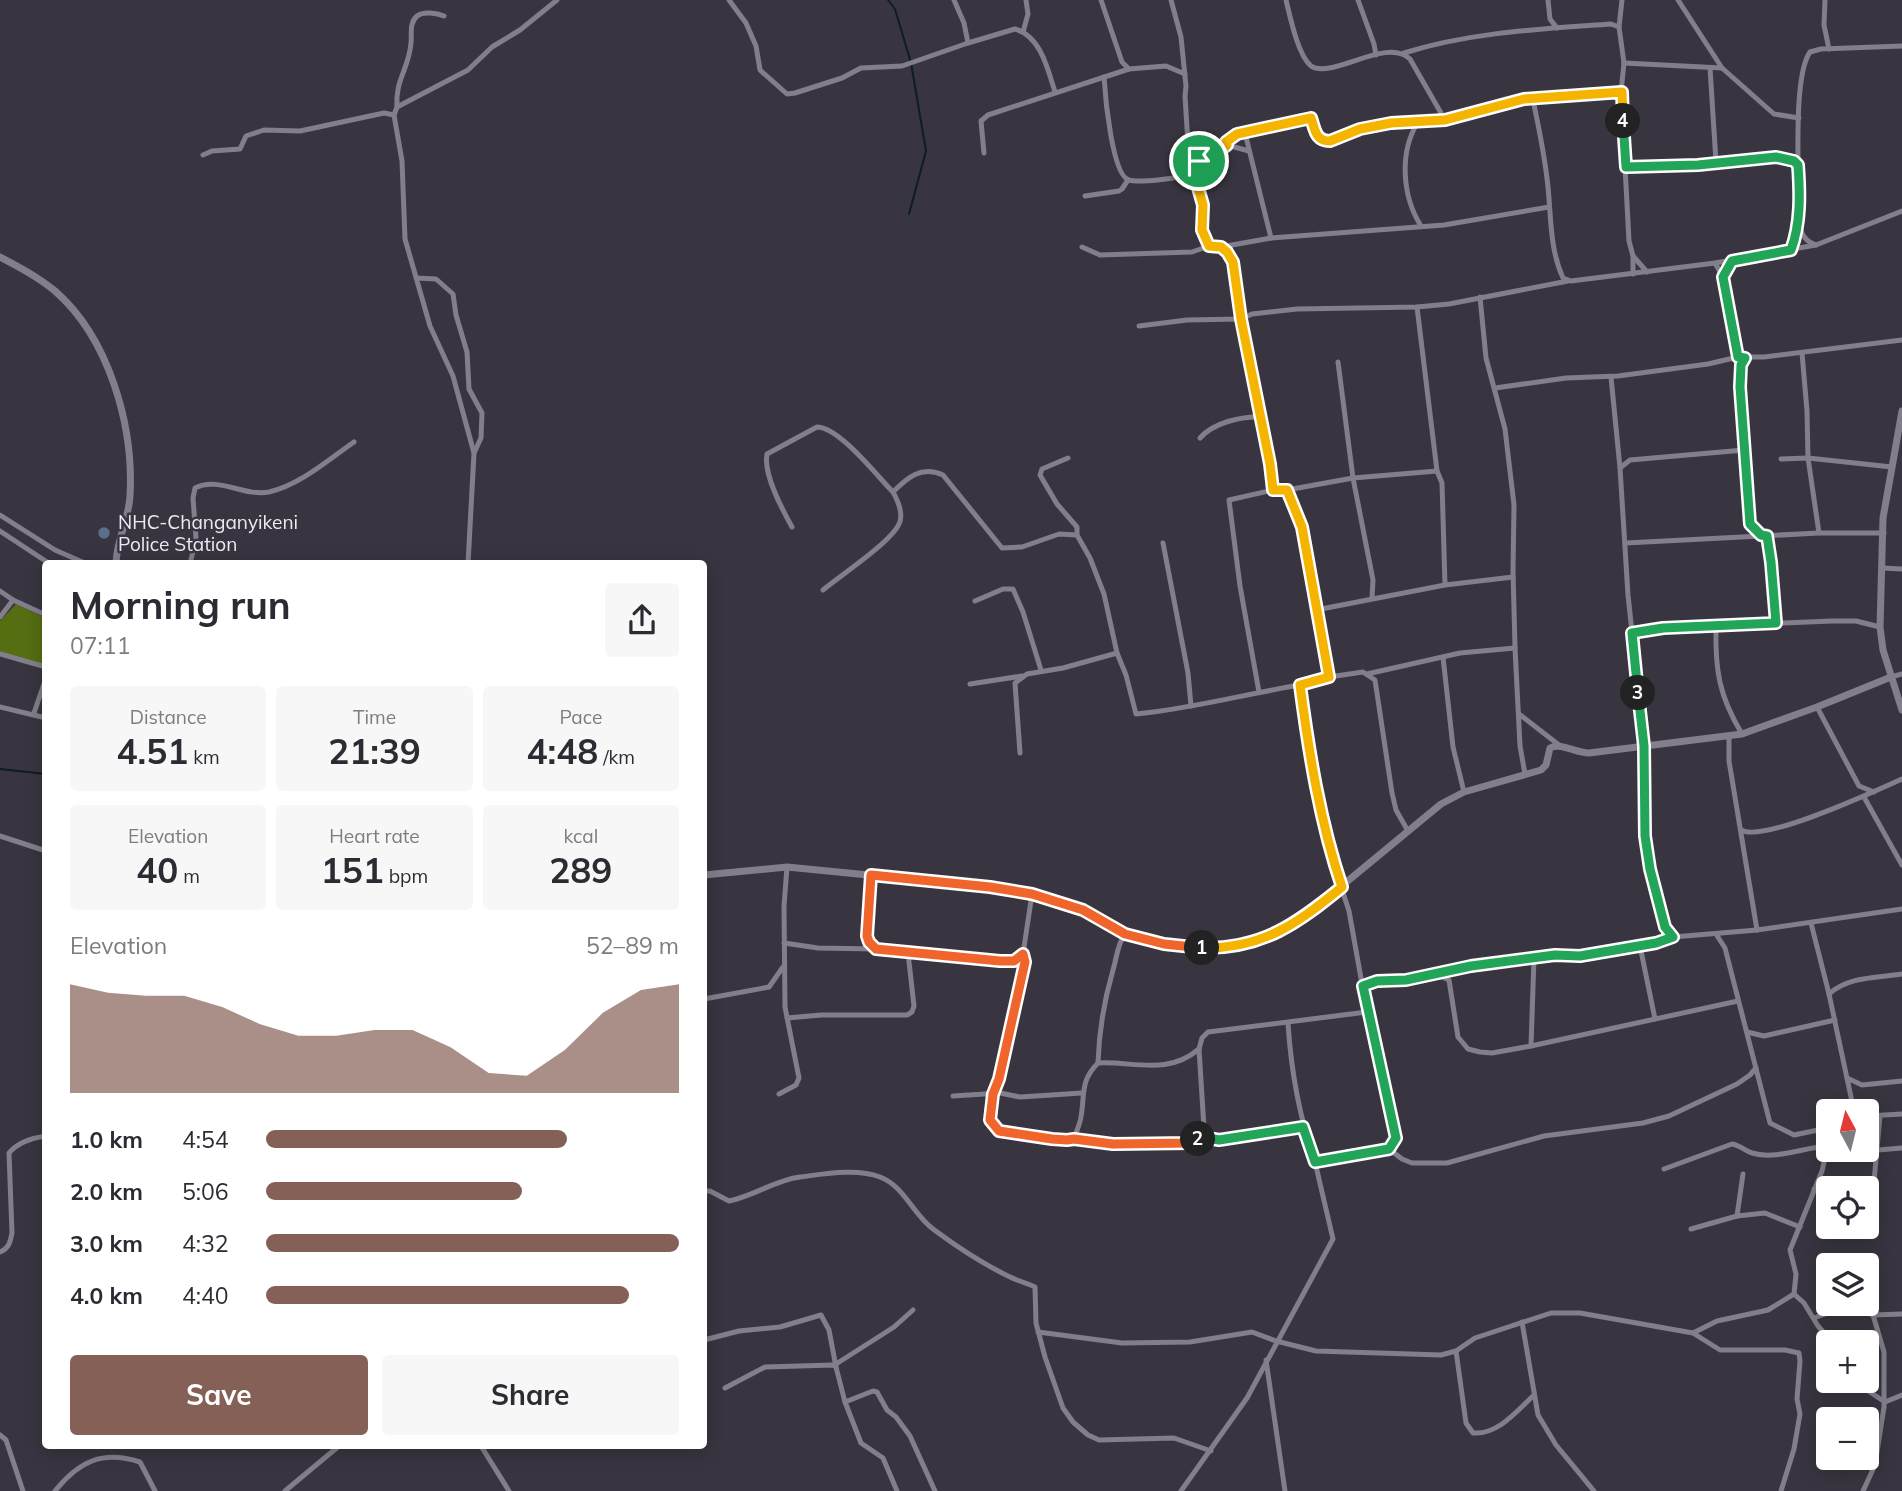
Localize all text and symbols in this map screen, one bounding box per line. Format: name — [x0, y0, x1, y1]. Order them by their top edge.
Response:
pin: 4 — [1606, 104, 1640, 138]
text: 4 — [1617, 108, 1628, 132]
pin — [1169, 131, 1229, 191]
icon: arrive — [1180, 142, 1218, 180]
place label: NHC-Changanyikeni Police Station — [118, 510, 298, 556]
marker: NHC-Changanyikeni Police Station — [96, 525, 112, 541]
text: Morning run — [70, 581, 291, 629]
button: share — [605, 583, 679, 657]
text: 07:11 — [70, 631, 130, 660]
pin: 3 — [1620, 676, 1656, 710]
text: 3 — [1632, 680, 1643, 704]
text: Distance — [130, 705, 207, 729]
text: Time — [353, 705, 396, 729]
text: Pace — [559, 705, 602, 729]
text: 4.51 — [117, 729, 188, 773]
text: 21:39 — [328, 729, 421, 773]
text: 4:48 — [527, 729, 598, 773]
text: km — [188, 745, 220, 769]
text: /km — [598, 745, 635, 769]
text: Elevation — [128, 824, 208, 848]
text: Heart rate — [329, 824, 420, 848]
text: kcal — [563, 824, 598, 848]
text: 40 — [136, 848, 178, 892]
text: 151 — [321, 848, 384, 892]
text: 289 — [549, 848, 612, 892]
text: m — [178, 864, 200, 888]
text: bpm — [384, 864, 428, 888]
pin: 1 — [1184, 930, 1220, 965]
text: Elevation — [70, 931, 167, 960]
text: 52–89 m — [586, 931, 679, 960]
text: 1 — [1196, 935, 1207, 959]
north arrow — [1816, 1099, 1880, 1162]
map controls — [1816, 1099, 1879, 1470]
pin: 2 — [1180, 1122, 1216, 1156]
text: 1.0 km — [70, 1125, 143, 1154]
text: 4:54 — [182, 1125, 229, 1154]
text: 2 — [1192, 1126, 1203, 1150]
button: locate — [1816, 1176, 1879, 1239]
text: 2.0 km — [70, 1177, 143, 1206]
text: 5:06 — [182, 1177, 229, 1206]
text: 3.0 km — [70, 1229, 143, 1258]
text: 4:32 — [182, 1229, 229, 1258]
button: layers — [1816, 1253, 1879, 1316]
text: 4.0 km — [70, 1281, 143, 1310]
text: 4:40 — [182, 1281, 229, 1310]
button: + — [1816, 1330, 1879, 1393]
button: Save — [70, 1355, 368, 1435]
button: Share — [382, 1355, 679, 1435]
button: − — [1816, 1407, 1879, 1470]

